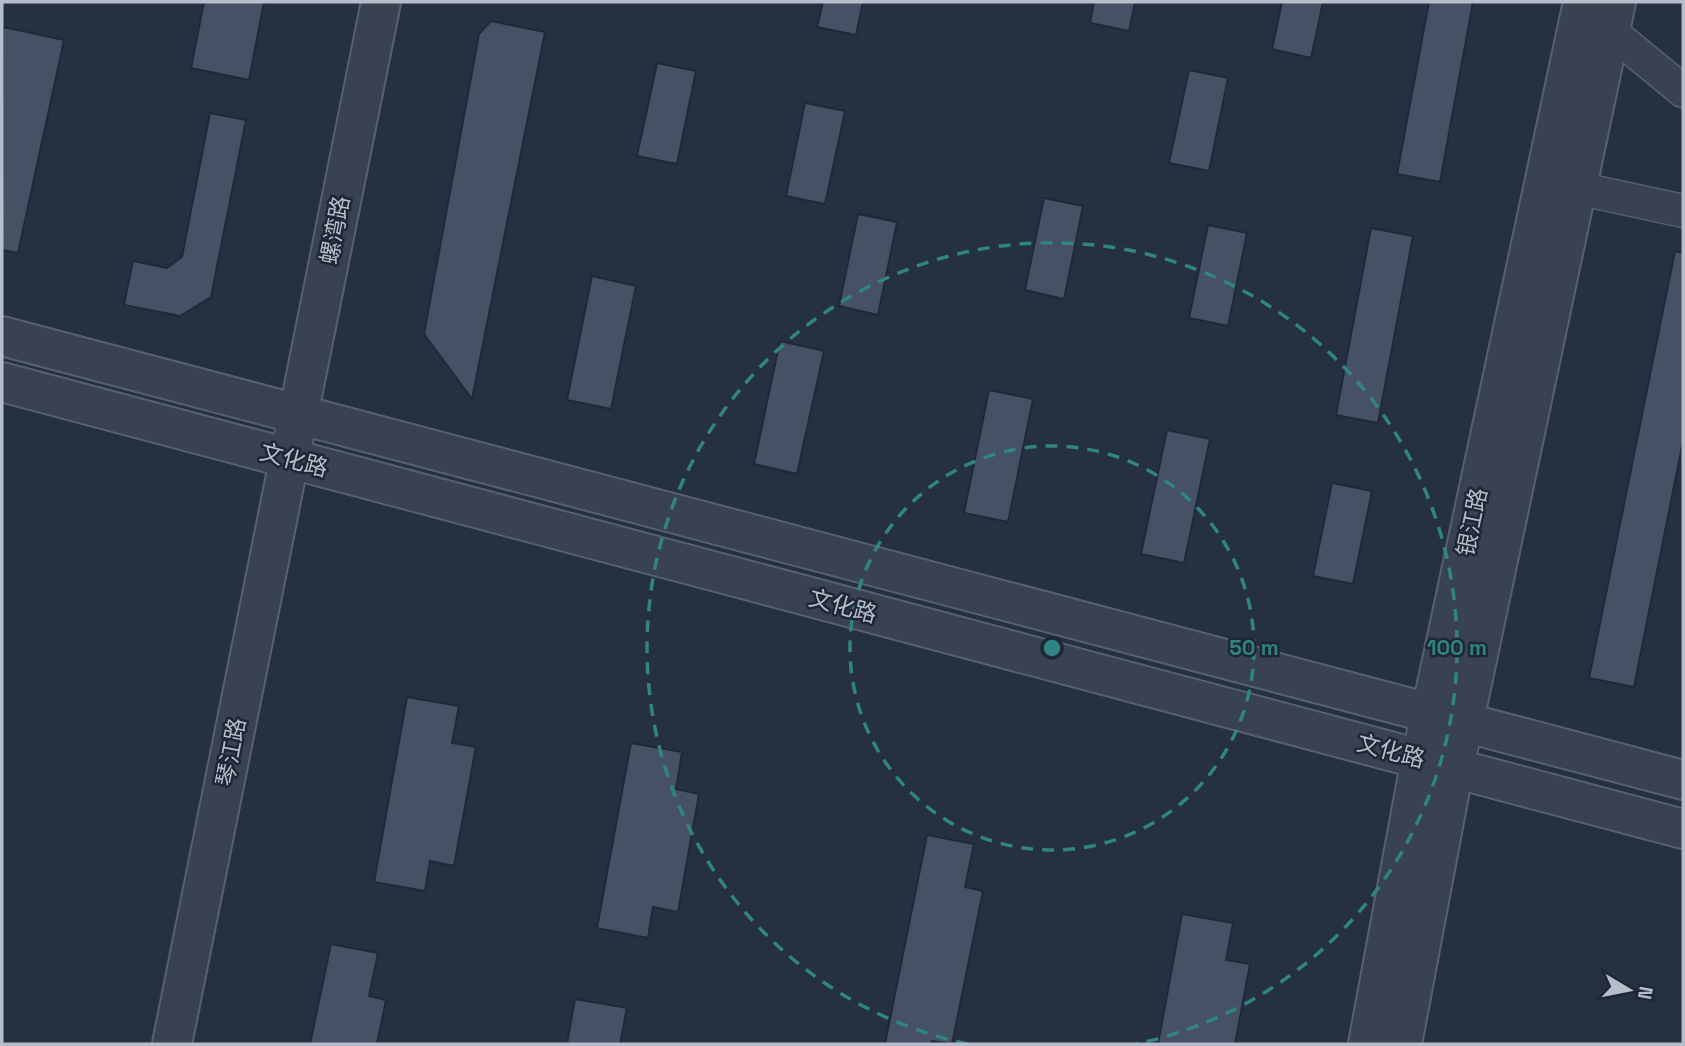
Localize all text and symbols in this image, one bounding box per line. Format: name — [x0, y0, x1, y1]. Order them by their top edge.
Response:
street label: 螺湾路 — [314, 193, 356, 267]
street label: 文化路 — [257, 437, 331, 483]
street label: 银江路 — [1450, 485, 1494, 559]
street label: 文化路 — [806, 583, 880, 629]
text: 50 m — [1229, 634, 1279, 661]
text: 100 m — [1427, 634, 1487, 661]
centre of rings — [1040, 636, 1064, 660]
street label: 琴江路 — [210, 715, 252, 789]
street label: 文化路 — [1354, 728, 1428, 774]
north arrow — [1594, 955, 1664, 1025]
text: N — [1632, 984, 1659, 1001]

